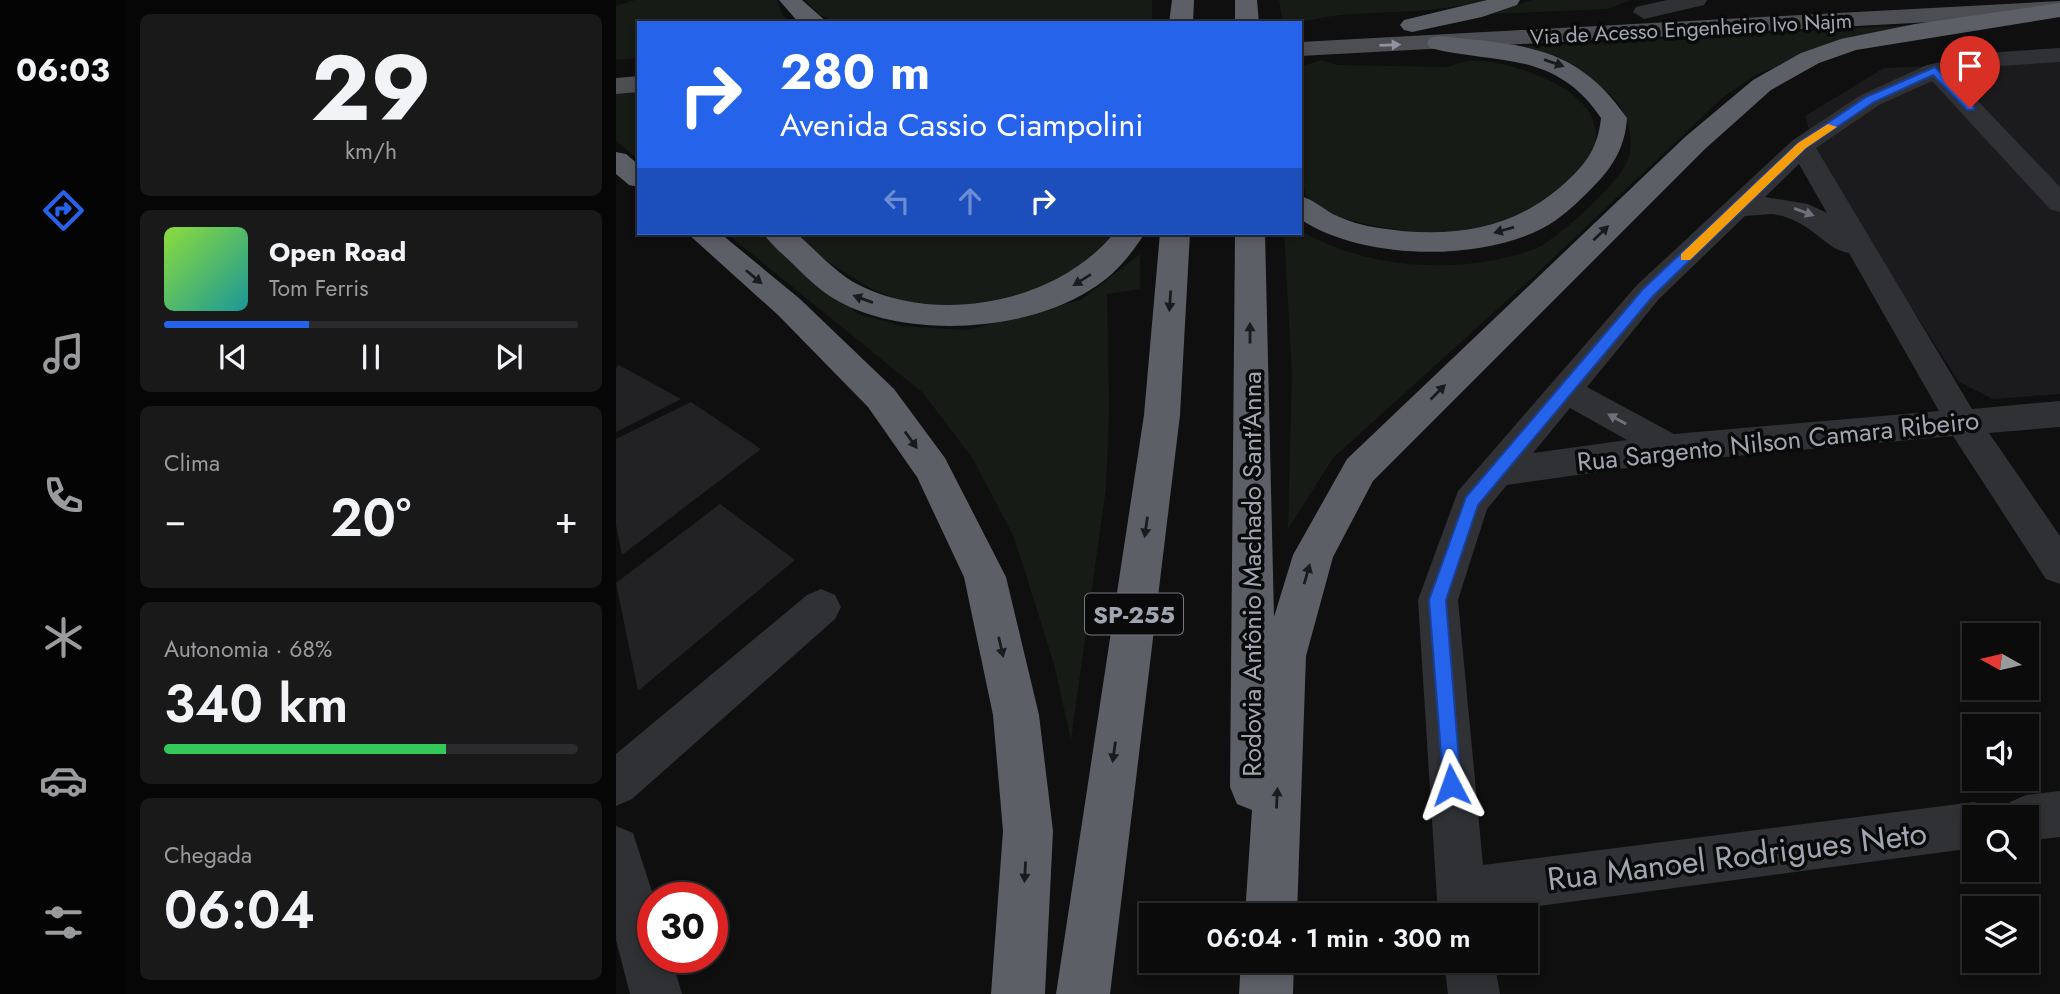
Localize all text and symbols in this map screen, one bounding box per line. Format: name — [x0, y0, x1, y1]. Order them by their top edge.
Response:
street label: Via de Acesso Engenheiro Ivo Najm — [1529, 6, 1853, 52]
text: 29 — [311, 23, 431, 154]
pin — [1940, 36, 2000, 108]
text: 280 m — [780, 37, 930, 107]
one-way arrow — [1379, 39, 1401, 50]
text: 06:03 — [16, 47, 110, 93]
icon: arrive — [1951, 47, 1989, 85]
icon: right — [665, 49, 756, 140]
one-way arrow — [1543, 58, 1564, 69]
text: Avenida Cassio Ciampolini — [780, 102, 1144, 148]
text: km/h — [345, 134, 397, 168]
icon: left — [878, 182, 916, 220]
icon: ahead — [951, 182, 989, 220]
icon: right — [1024, 182, 1062, 220]
icon: directions — [39, 186, 88, 235]
one-way arrow — [1793, 207, 1814, 218]
one-way arrow — [1493, 226, 1514, 236]
one-way arrow — [1592, 226, 1609, 242]
text: Open Road — [269, 233, 406, 271]
one-way arrow — [745, 269, 762, 284]
text: Tom Ferris — [269, 271, 368, 305]
one-way arrow — [1072, 273, 1092, 286]
one-way arrow — [1164, 290, 1175, 312]
one-way arrow — [853, 293, 874, 304]
one-way arrow — [1244, 321, 1256, 343]
icon: music — [39, 329, 88, 378]
icon: previous — [214, 338, 252, 376]
icon: pause — [352, 338, 390, 376]
icon: next — [490, 338, 528, 376]
street label: Rodovia Antônio Machado Sant'Anna — [1233, 371, 1271, 777]
one-way arrow — [1430, 384, 1447, 401]
street label: Rua Sargento Nilson Camara Ribeiro — [1575, 401, 1981, 481]
one-way arrow — [1607, 413, 1626, 425]
one-way arrow — [904, 431, 918, 449]
text: Clima — [164, 446, 220, 480]
icon: phone — [39, 471, 88, 520]
text: 20° — [330, 480, 411, 556]
text: − — [164, 492, 186, 547]
text: + — [555, 492, 578, 547]
one-way arrow — [1140, 516, 1151, 538]
one-way arrow — [1303, 563, 1313, 584]
road number: SP-255 — [1085, 594, 1183, 634]
icon: climate — [39, 613, 88, 662]
north arrow — [1962, 623, 2039, 700]
map controls — [1962, 623, 2039, 973]
text: Autonomia · 68% — [164, 632, 332, 666]
one-way arrow — [996, 636, 1007, 658]
text: 340 km — [164, 666, 348, 742]
button: sound — [1962, 714, 2039, 791]
one-way arrow — [1109, 741, 1120, 763]
position arrow — [1414, 748, 1488, 822]
icon: car — [39, 756, 88, 805]
one-way arrow — [1271, 787, 1282, 809]
button: search — [1962, 805, 2039, 882]
street label: Rua Manoel Rodrigues Neto — [1545, 810, 1929, 902]
text: Chegada — [164, 838, 252, 872]
one-way arrow — [1020, 861, 1031, 883]
text: 06:04 — [164, 872, 315, 948]
speed limit sign: 30 — [637, 882, 728, 973]
button: layers — [1962, 896, 2039, 973]
icon: filters — [39, 898, 88, 947]
text: 06:04 · 1 min · 300 m — [1207, 919, 1470, 957]

